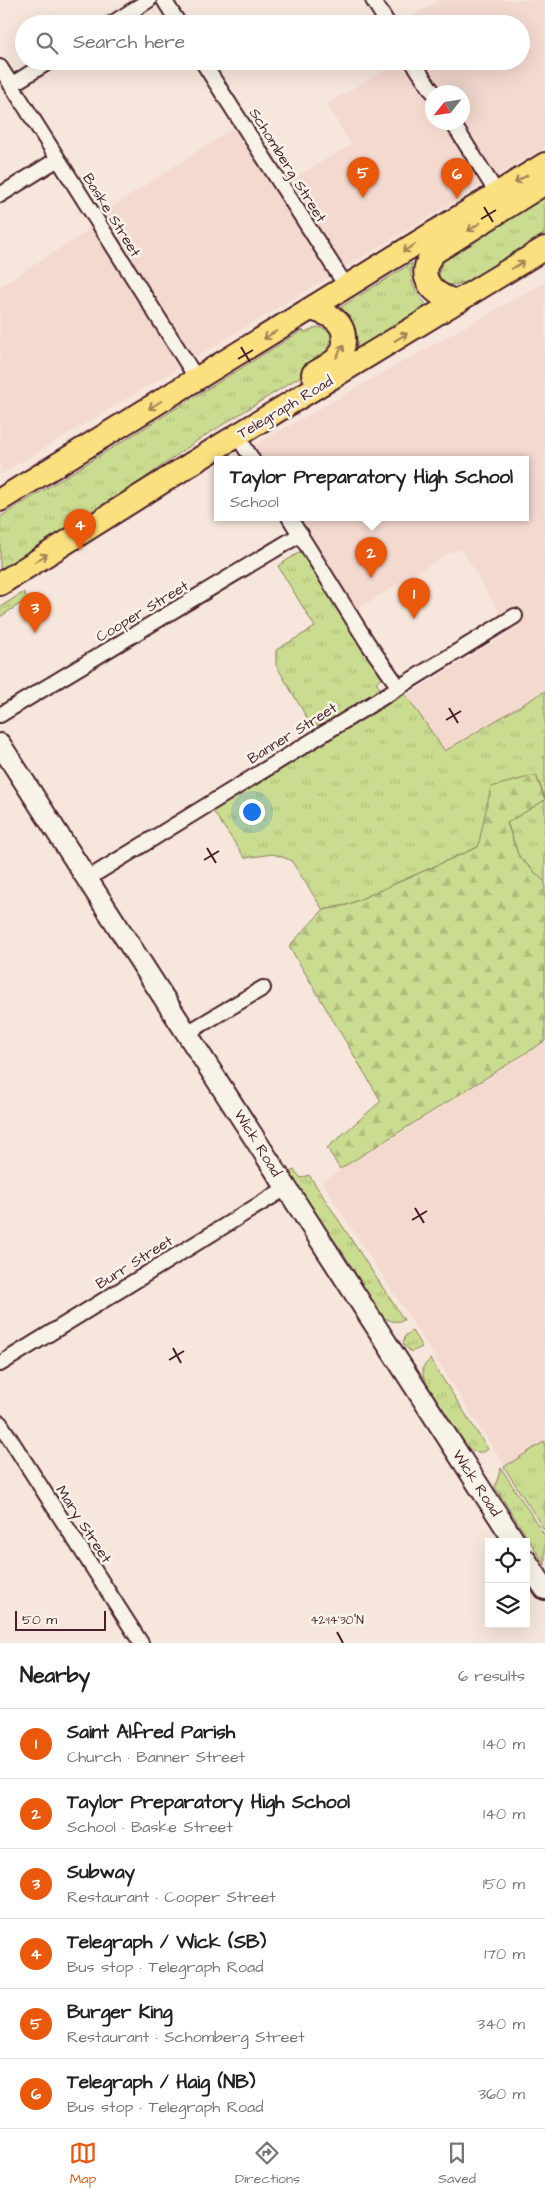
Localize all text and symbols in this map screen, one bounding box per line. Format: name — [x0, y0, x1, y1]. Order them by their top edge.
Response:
search box — [15, 15, 530, 70]
icon: search — [33, 29, 61, 57]
text: Search here — [73, 29, 185, 56]
north arrow — [425, 85, 470, 130]
street label: Schomberg Street — [243, 104, 331, 227]
pin: 5 — [347, 157, 379, 198]
pin: 6 — [441, 158, 473, 199]
street label: Baske Street — [77, 169, 146, 261]
one-way arrow — [515, 174, 529, 184]
one-way arrow — [467, 222, 481, 232]
one-way arrow — [402, 243, 416, 253]
one-way arrow — [510, 259, 524, 269]
one-way arrow — [263, 330, 277, 340]
one-way arrow — [394, 332, 408, 342]
one-way arrow — [335, 344, 345, 359]
street label: Telegraph Road — [234, 371, 338, 445]
one-way arrow — [149, 400, 163, 410]
popup — [214, 456, 529, 521]
text: Taylor Preparatory High School — [230, 464, 513, 491]
text: School — [230, 491, 279, 513]
pin: 4 — [64, 509, 96, 550]
pin: 2 — [355, 537, 387, 578]
one-way arrow — [34, 553, 48, 563]
street label: Cooper Street — [92, 576, 192, 647]
pin: 1 — [398, 578, 430, 619]
pin: 3 — [19, 592, 51, 633]
street label: Banner Street — [243, 698, 341, 769]
your location — [239, 799, 265, 825]
street label: Wick Road — [229, 1106, 287, 1181]
street label: Burr Street — [92, 1230, 177, 1294]
street label: Wick Road — [447, 1446, 506, 1521]
street label: Mary Street — [50, 1481, 117, 1568]
map controls — [485, 1538, 530, 1628]
button: locate — [485, 1538, 530, 1583]
button: layers — [485, 1583, 530, 1628]
scale bar — [15, 1608, 106, 1631]
text: 50 m — [22, 1610, 57, 1630]
text: 42°14'30"N — [310, 1612, 364, 1629]
text: Nearby — [20, 1661, 90, 1690]
text: 6 results — [458, 1665, 525, 1687]
text: Saint Alfred Parish — [67, 1719, 235, 1746]
text: 1 — [35, 1733, 37, 1755]
text: 140 m — [483, 1733, 525, 1755]
text: Church · Banner Street — [67, 1746, 245, 1768]
text: Taylor Preparatory High School — [67, 1789, 350, 1816]
text: 2 — [31, 1803, 41, 1825]
text: 140 m — [483, 1803, 525, 1825]
text: School · Baske Street — [67, 1816, 233, 1838]
text: Subway — [67, 1859, 135, 1886]
text: 3 — [32, 1873, 40, 1895]
text: 150 m — [483, 1873, 525, 1895]
text: Restaurant · Cooper Street — [67, 1886, 276, 1908]
text: Telegraph / Wick (SB) — [67, 1929, 266, 1956]
text: 4 — [31, 1943, 41, 1965]
text: 170 m — [484, 1943, 525, 1965]
text: Bus stop · Telegraph Road — [67, 1956, 263, 1978]
text: Burger King — [67, 1999, 172, 2026]
text: 5 — [30, 2013, 42, 2035]
text: 340 m — [477, 2013, 525, 2035]
text: Restaurant · Schomberg Street — [67, 2026, 305, 2048]
text: Telegraph / Haig (NB) — [67, 2069, 255, 2096]
text: 6 — [31, 2083, 41, 2105]
text: 360 m — [478, 2083, 525, 2105]
text: Bus stop · Telegraph Road — [67, 2096, 263, 2118]
tab: Map — [69, 2139, 97, 2189]
tab: Directions — [235, 2139, 300, 2189]
tab: Saved — [438, 2139, 476, 2189]

